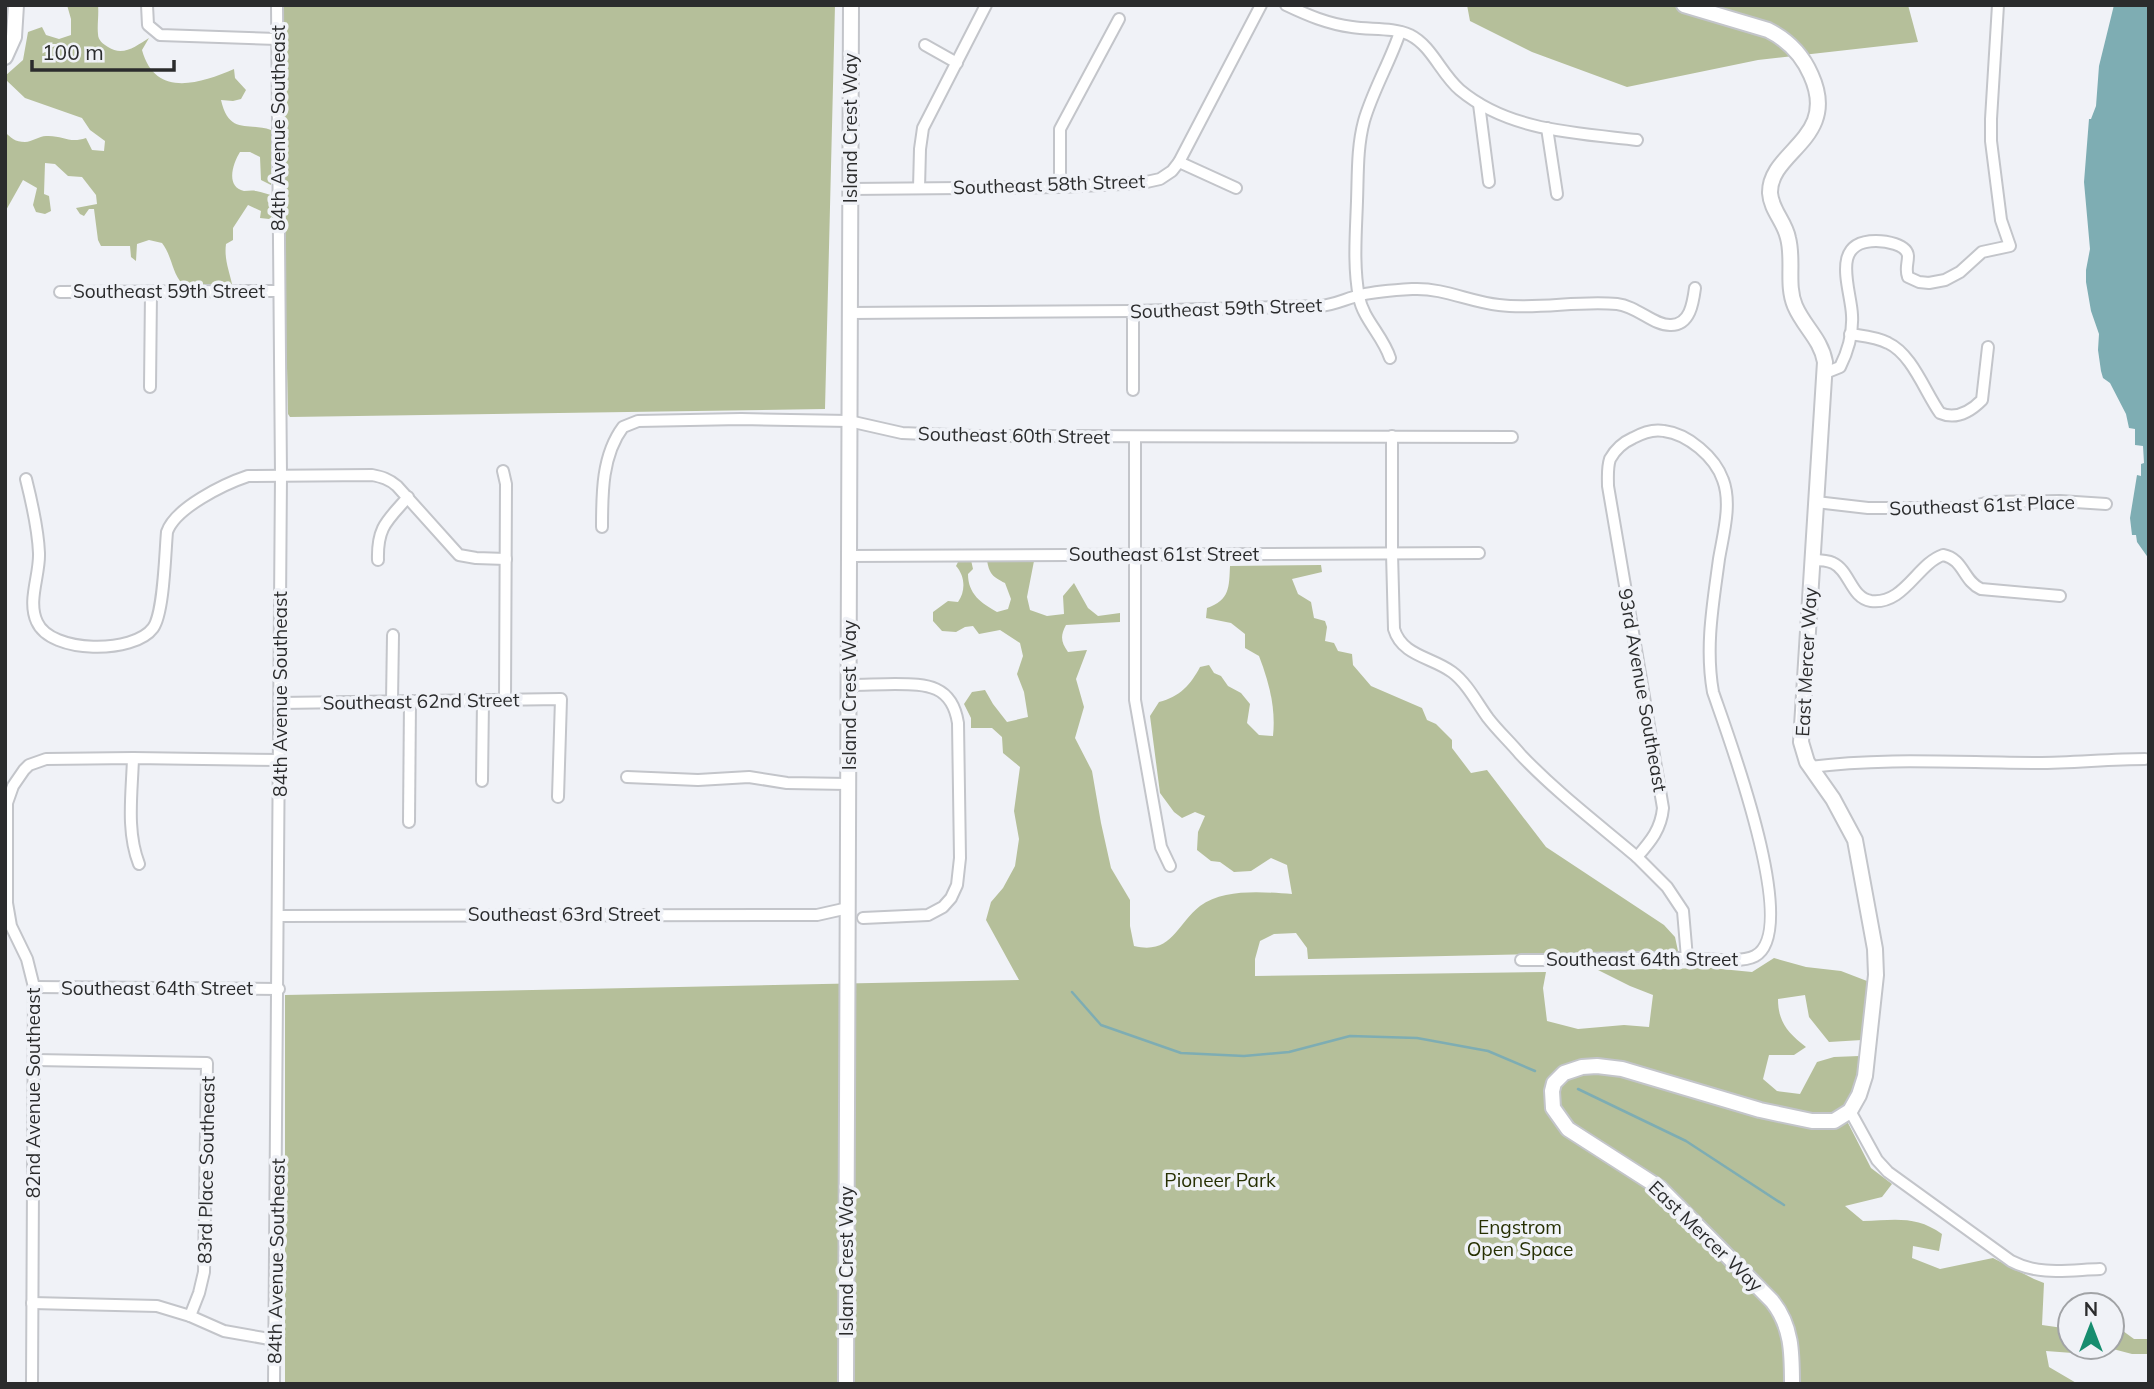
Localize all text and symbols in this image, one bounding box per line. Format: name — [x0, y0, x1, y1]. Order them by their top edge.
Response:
street label: 84th Avenue Southeast — [266, 25, 290, 231]
scale bar — [32, 28, 173, 72]
text: 100 m — [42, 39, 104, 65]
street label: Island Crest Way — [838, 53, 862, 203]
street label: Southeast 58th Street — [953, 169, 1146, 199]
street label: Southeast 59th Street — [73, 279, 265, 303]
street label: Southeast 59th Street — [1130, 293, 1323, 323]
street label: Southeast 60th Street — [918, 421, 1111, 449]
street label: Southeast 61st Place — [1889, 490, 2075, 520]
street label: Southeast 61st Street — [1069, 542, 1260, 566]
street label: 93rd Avenue Southeast — [1613, 586, 1673, 794]
street label: East Mercer Way — [1790, 587, 1822, 737]
street label: 84th Avenue Southeast — [268, 591, 292, 797]
street label: Island Crest Way — [837, 620, 861, 770]
street label: Southeast 62nd Street — [322, 687, 520, 715]
street label: Southeast 63rd Street — [468, 902, 661, 926]
street label: Southeast 64th Street — [1546, 947, 1738, 971]
street label: Southeast 64th Street — [61, 976, 253, 1000]
street label: 82nd Avenue Southeast — [21, 987, 45, 1198]
street label: 83rd Place Southeast — [192, 1076, 220, 1264]
street label: 84th Avenue Southeast — [262, 1158, 290, 1364]
park label: Pioneer Park — [1164, 1168, 1276, 1192]
street label: East Mercer Way — [1644, 1175, 1768, 1297]
street label: Island Crest Way — [834, 1186, 858, 1336]
park label: Engstrom Open Space — [1467, 1215, 1573, 1261]
north arrow — [2056, 1291, 2126, 1361]
text: N — [2084, 1297, 2098, 1321]

